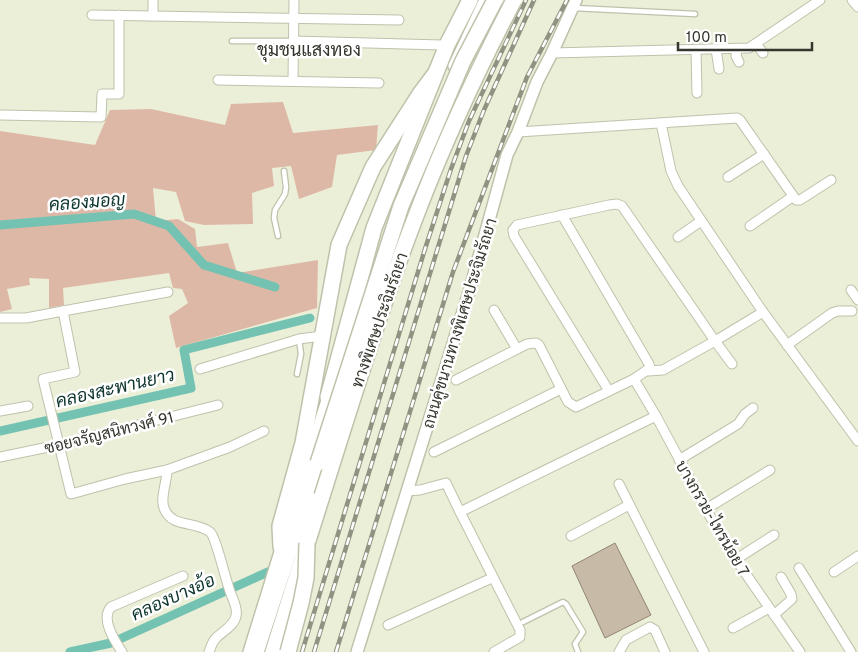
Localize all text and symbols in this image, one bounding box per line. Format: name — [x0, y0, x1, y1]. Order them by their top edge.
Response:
scale bar — [678, 20, 812, 52]
text: 100 m — [686, 29, 727, 48]
district label: ชุมชนแสงทอง — [257, 40, 361, 63]
water label: คลองมอญ — [48, 189, 126, 218]
street label: ถนนคู่ขนานทางพิเศษประจิมรัถยา — [417, 215, 502, 431]
street label: ทางพิเศษประจิมรัถยา — [346, 250, 413, 391]
water label: คลองสะพานยาว — [54, 365, 177, 414]
street label: ซอยจรัญสนิทวงศ์ 91 — [42, 404, 176, 460]
street label: บางกรวย-ไทรน้อย 7 — [670, 456, 755, 581]
water label: คลองบางอ้อ — [127, 568, 219, 627]

